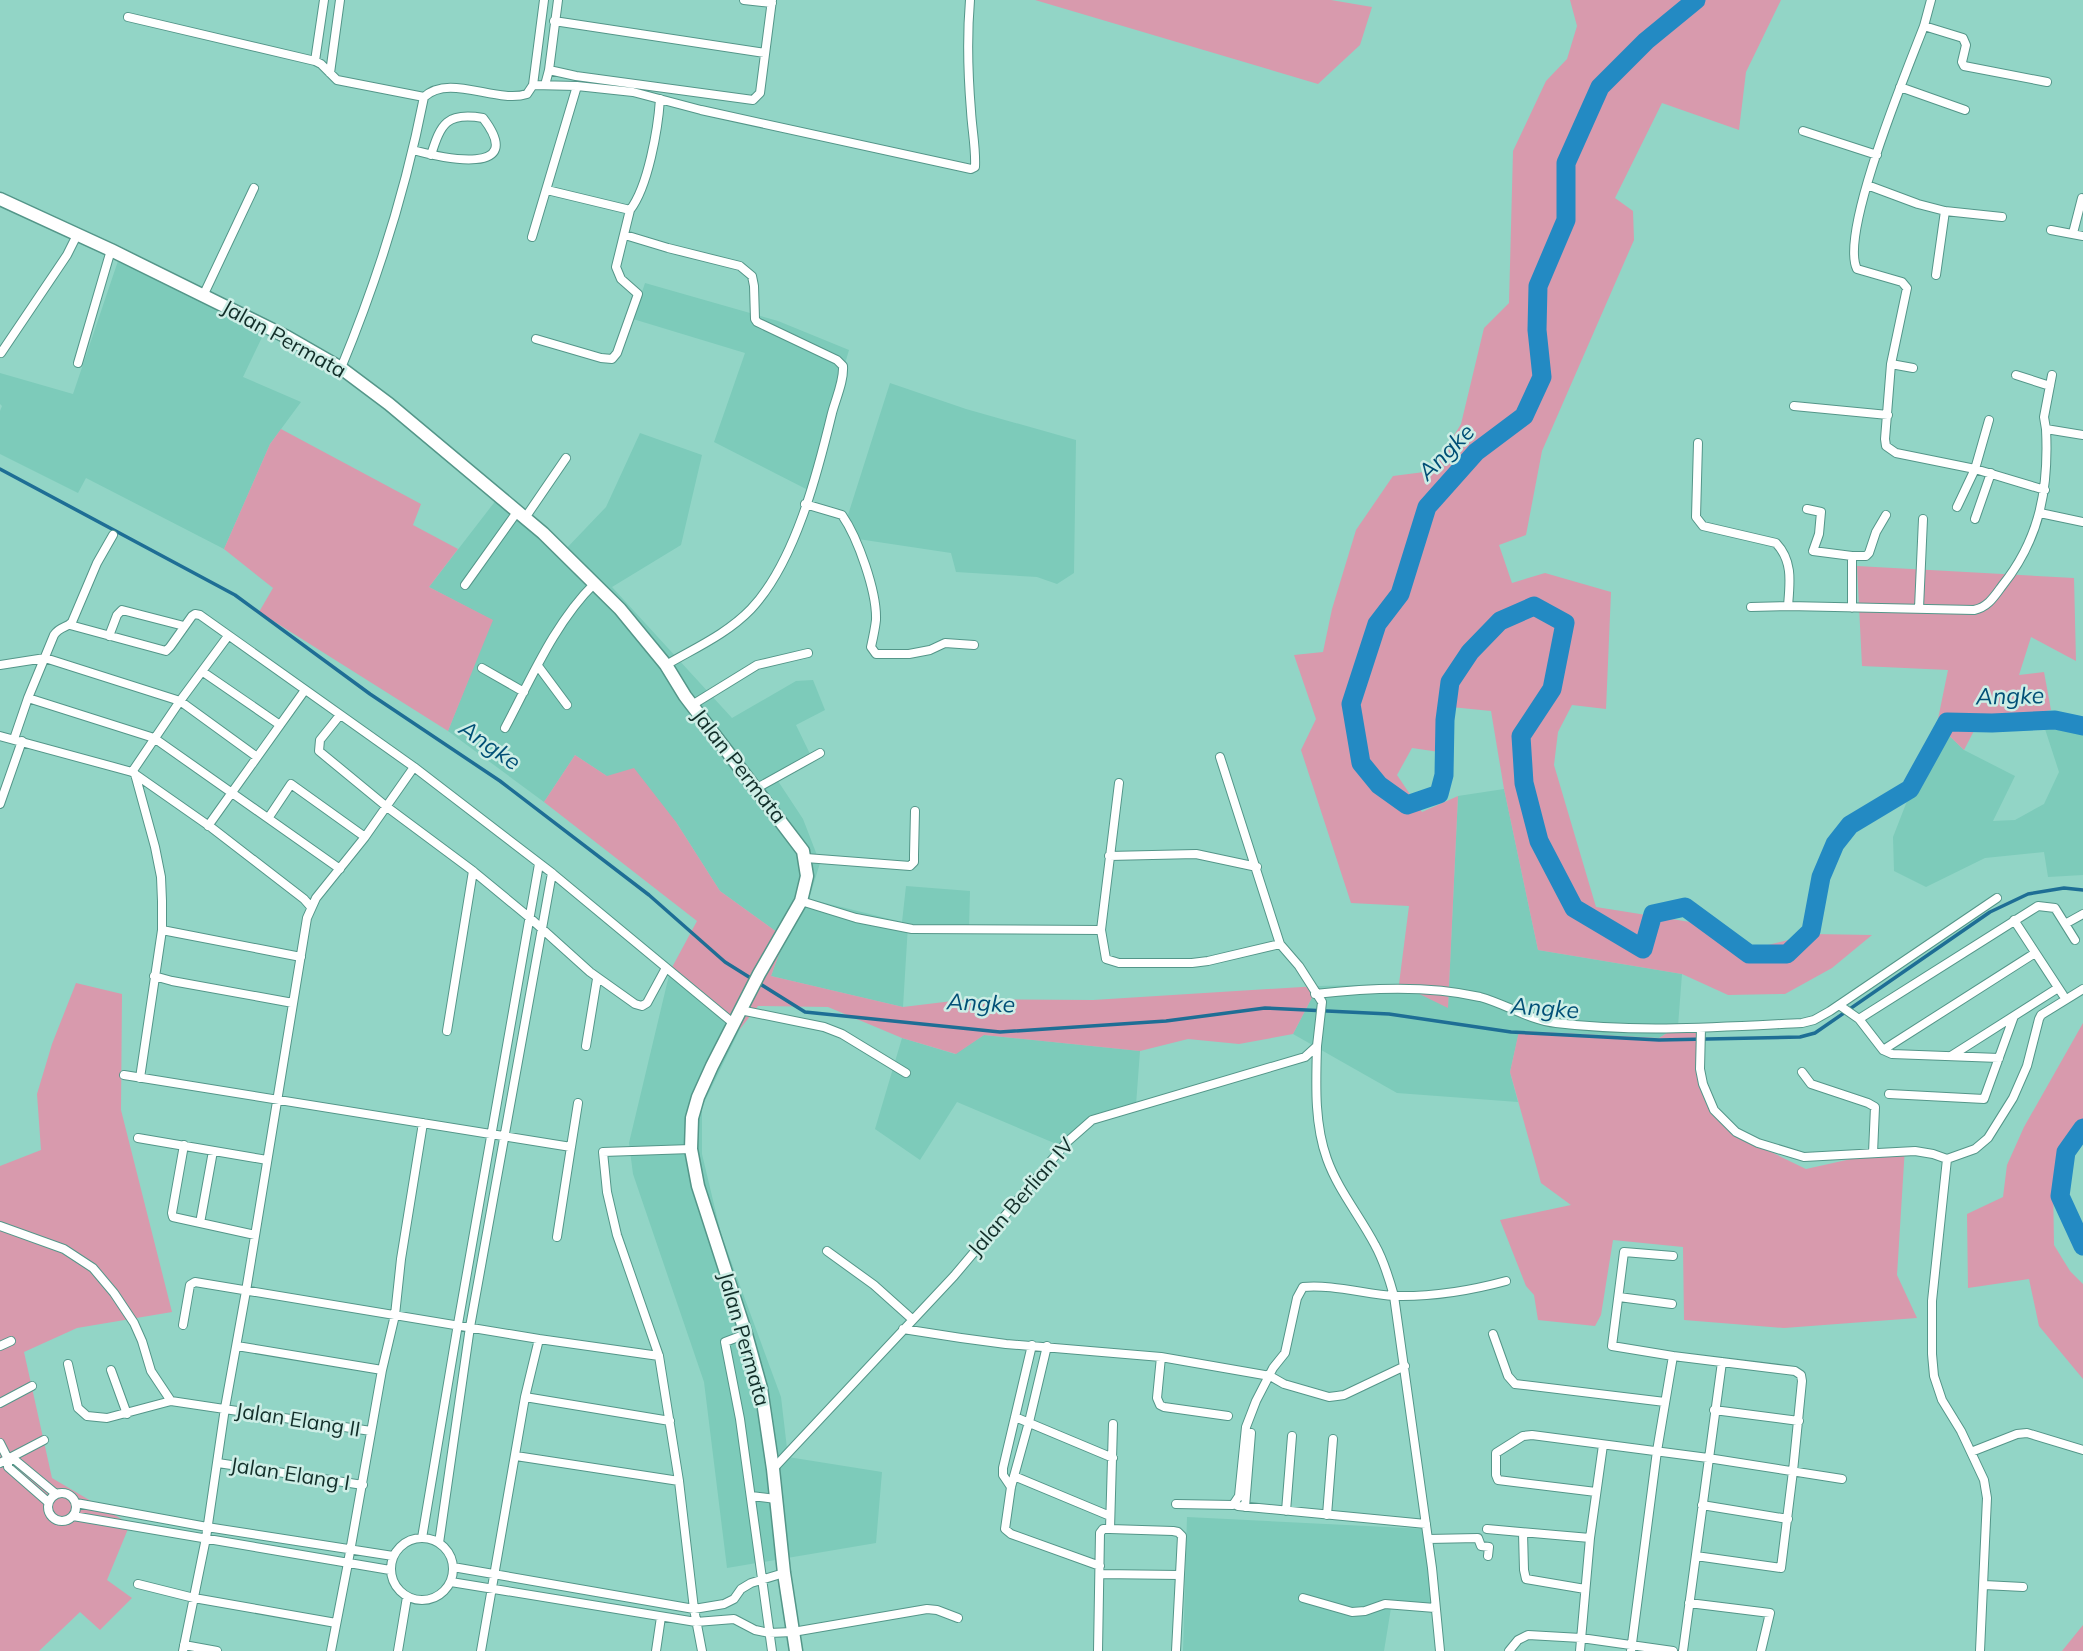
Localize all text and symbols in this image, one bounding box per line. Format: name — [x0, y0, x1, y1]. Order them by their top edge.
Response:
street label: Jalan Permata — [218, 293, 351, 383]
water label: Angke — [1411, 417, 1480, 487]
water label: Angke — [1975, 680, 2044, 711]
street label: Jalan Permata — [687, 703, 793, 828]
water label: Angke — [453, 713, 527, 776]
water label: Angke — [945, 986, 1016, 1019]
water label: Angke — [1509, 991, 1580, 1024]
street label: Jalan Berlian IV — [962, 1131, 1079, 1261]
street label: Jalan Permata — [713, 1269, 776, 1409]
street label: Jalan Elang II — [234, 1396, 362, 1442]
street label: Jalan Elang I — [228, 1451, 352, 1495]

